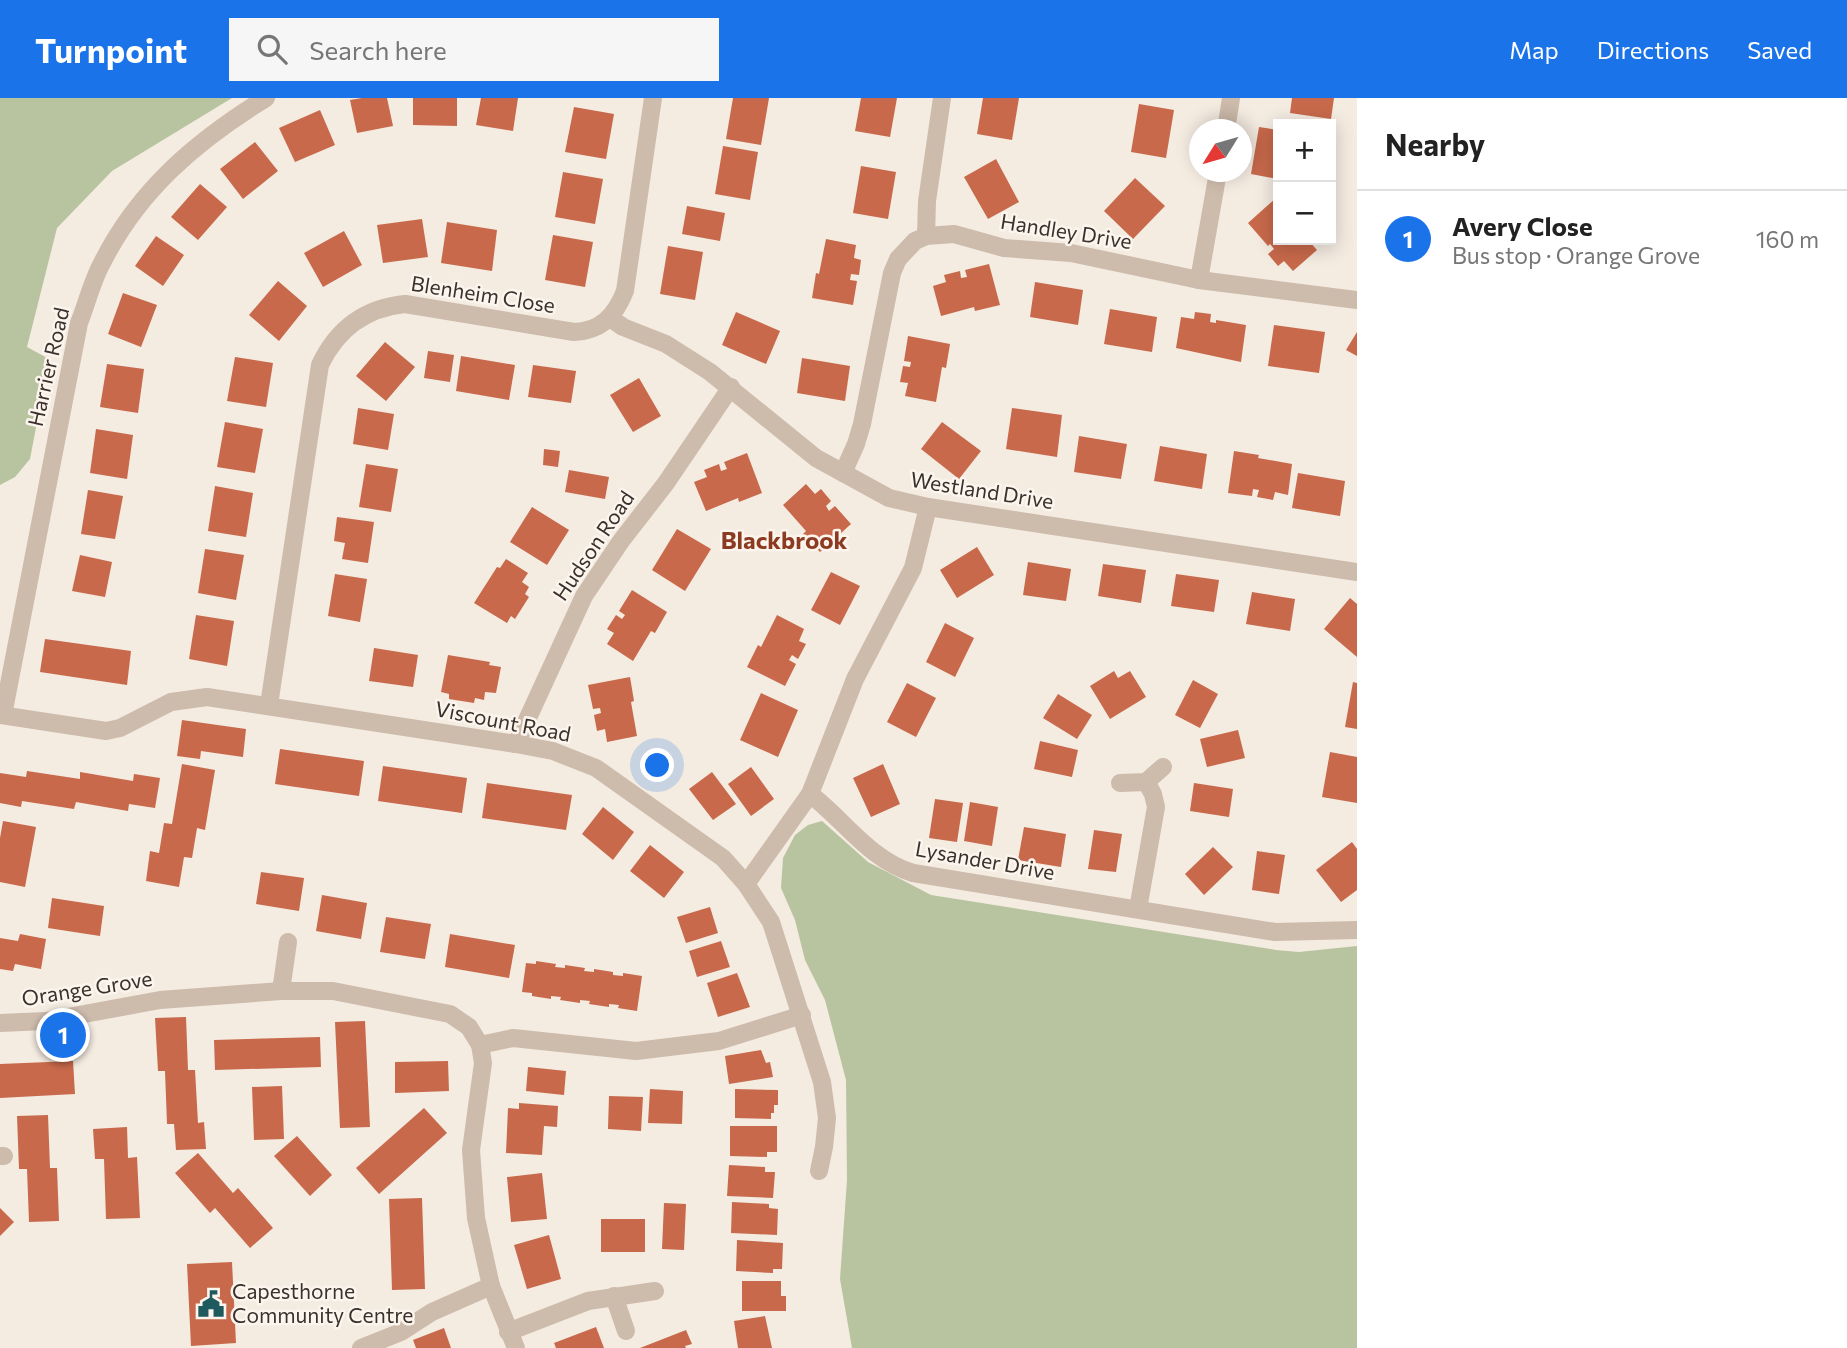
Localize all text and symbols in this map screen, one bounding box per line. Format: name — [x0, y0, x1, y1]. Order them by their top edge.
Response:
search box — [229, 18, 719, 81]
text: Turnpoint — [35, 29, 187, 70]
icon: search — [253, 30, 291, 68]
text: Search here — [309, 34, 447, 65]
text: Map — [1509, 35, 1559, 64]
text: Directions — [1597, 35, 1709, 64]
text: Saved — [1747, 35, 1812, 64]
north arrow — [1189, 119, 1252, 182]
map controls — [1273, 119, 1336, 245]
button: + — [1273, 119, 1336, 182]
text: Nearby — [1385, 125, 1485, 162]
button: − — [1273, 182, 1336, 245]
street label: Handley Drive — [999, 208, 1134, 253]
text: Avery Close — [1452, 210, 1593, 241]
text: 1 — [1403, 225, 1413, 253]
text: 160 m — [1756, 225, 1819, 253]
text: Bus stop · Orange Grove — [1452, 241, 1700, 269]
street label: Blenheim Close — [409, 270, 557, 317]
street label: Harrier Road — [22, 305, 73, 429]
street label: Westland Drive — [909, 466, 1055, 513]
street label: Hudson Road — [547, 486, 639, 605]
district label: Blackbrook — [721, 525, 848, 554]
street label: Viscount Road — [433, 695, 573, 746]
your location — [640, 748, 674, 782]
street label: Lysander Drive — [914, 835, 1057, 884]
street label: Orange Grove — [20, 965, 154, 1010]
pin: 1 — [40, 1009, 86, 1061]
place label: Capesthorne Community Centre — [232, 1278, 413, 1327]
public building icon: Capesthorne Community Centre — [196, 1289, 226, 1319]

